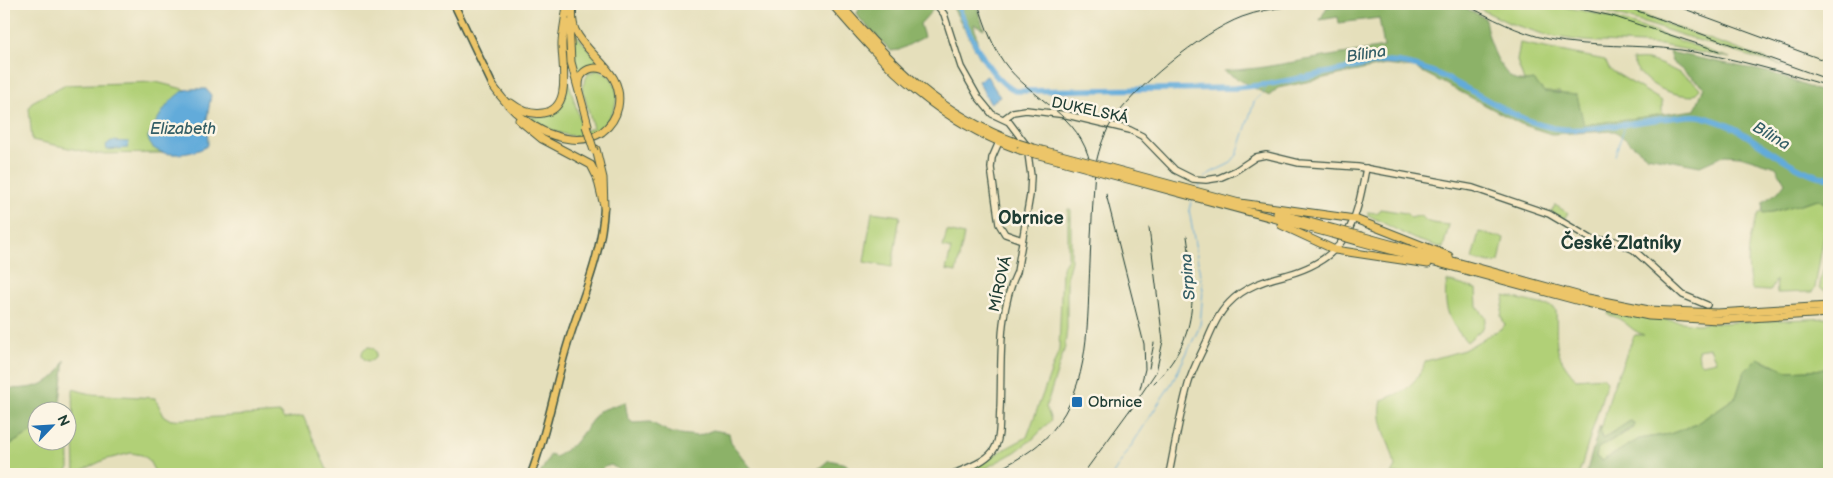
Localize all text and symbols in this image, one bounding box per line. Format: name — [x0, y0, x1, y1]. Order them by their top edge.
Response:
water label: Bílina — [1345, 42, 1387, 67]
street label: DUKELSKÁ — [1050, 93, 1131, 128]
water label: Bílina — [1749, 118, 1793, 155]
water label: Elizabeth — [150, 120, 216, 139]
district label: Obrnice — [998, 208, 1064, 229]
district label: České Zlatníky — [1561, 230, 1682, 254]
water label: Srpina — [1177, 253, 1200, 301]
street label: MÍROVÁ — [985, 254, 1016, 314]
place label: Obrnice — [1088, 393, 1142, 412]
marker: Obrnice — [1070, 395, 1084, 409]
north arrow — [28, 400, 78, 450]
text: N — [53, 412, 73, 429]

